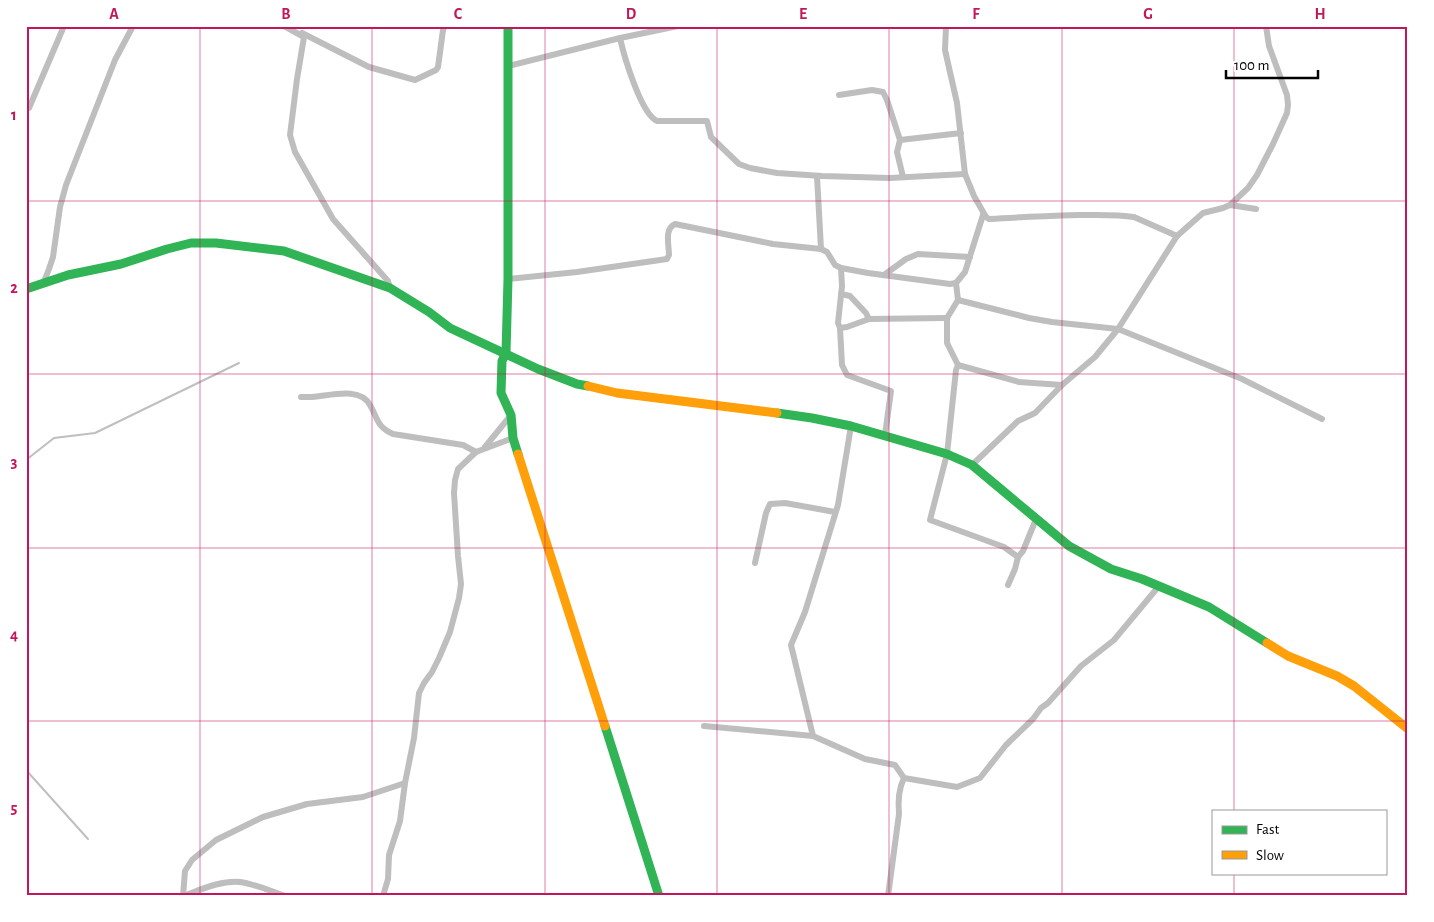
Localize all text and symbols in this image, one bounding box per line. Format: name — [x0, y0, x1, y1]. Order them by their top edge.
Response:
text: A — [109, 6, 119, 22]
text: B — [281, 6, 291, 22]
text: C — [454, 6, 463, 22]
text: D — [626, 6, 637, 22]
text: E — [799, 6, 807, 22]
text: F — [972, 6, 980, 22]
text: G — [1143, 6, 1153, 22]
text: H — [1314, 6, 1326, 22]
scale bar — [1226, 48, 1319, 80]
text: 100 m — [1234, 58, 1269, 73]
text: 1 — [11, 107, 17, 123]
text: 2 — [10, 280, 18, 296]
text: 3 — [11, 454, 18, 470]
text: 4 — [10, 627, 18, 643]
text: 5 — [11, 800, 18, 816]
legend — [1212, 810, 1386, 874]
text: Fast — [1256, 822, 1280, 837]
text: Slow — [1256, 848, 1284, 863]

